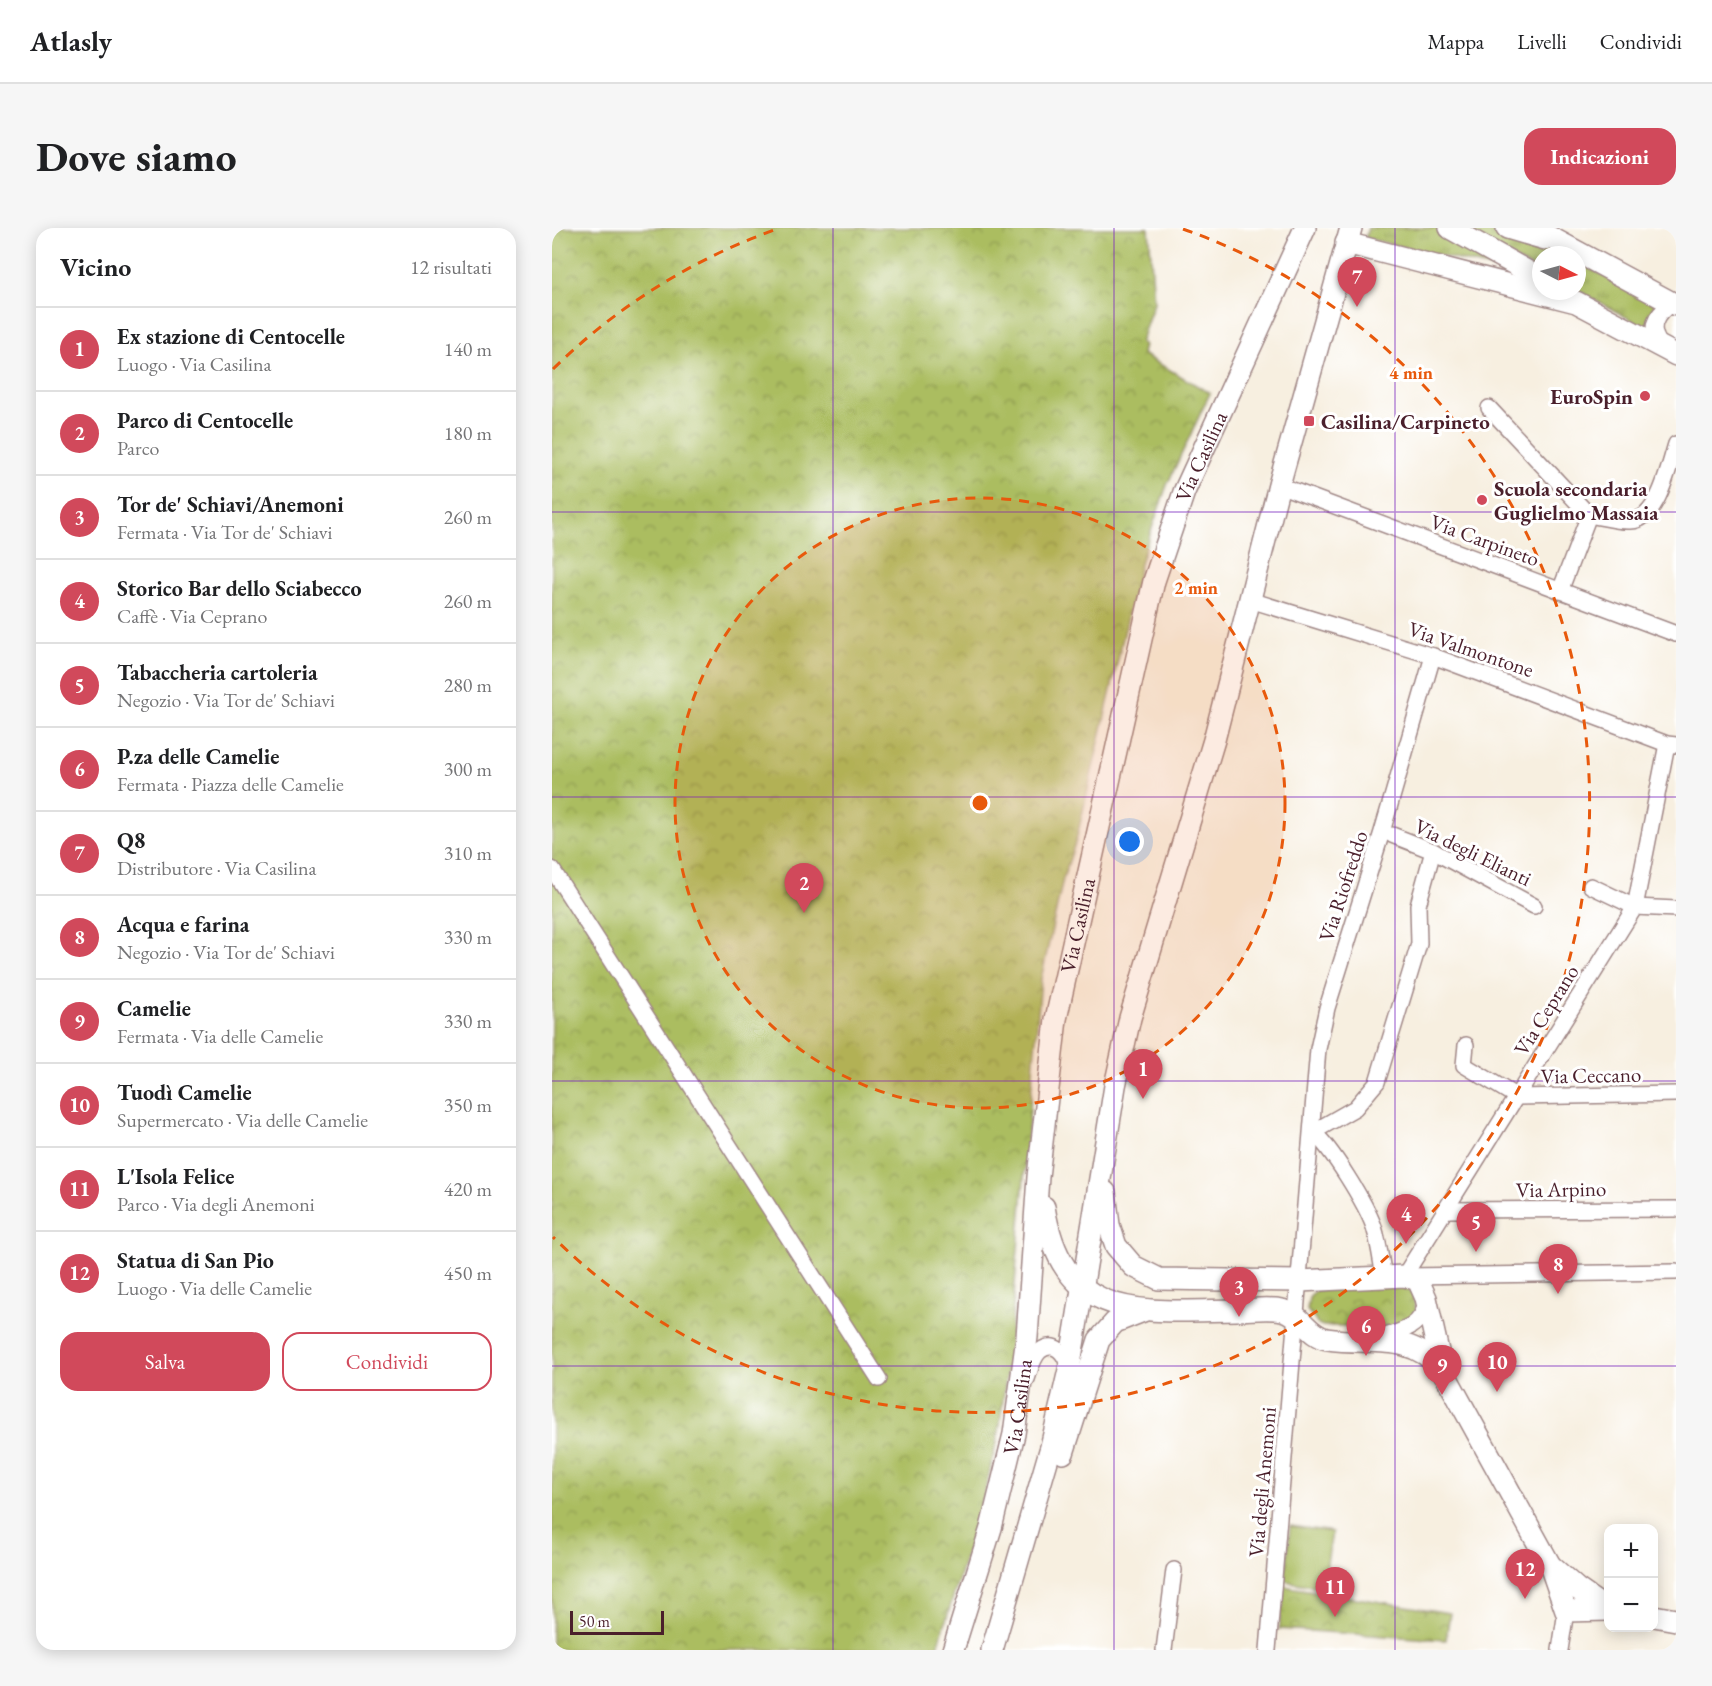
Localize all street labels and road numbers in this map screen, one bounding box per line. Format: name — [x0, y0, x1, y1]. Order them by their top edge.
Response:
street label: Via Casilina — [1168, 406, 1233, 505]
street label: Via Carpineto — [1427, 508, 1543, 572]
street label: Via Valmontone — [1405, 615, 1537, 683]
street label: Via degli Elianti — [1410, 812, 1536, 892]
street label: Via Riofreddo — [1312, 827, 1374, 945]
street label: Via Casilina — [1053, 875, 1101, 975]
street label: Via Ceprano — [1507, 959, 1585, 1061]
street label: Via Ceccano — [1541, 1061, 1641, 1089]
street label: Via Arpino — [1516, 1175, 1606, 1203]
street label: Via Casilina — [996, 1357, 1038, 1457]
street label: Via degli Anemoni — [1242, 1406, 1282, 1558]

